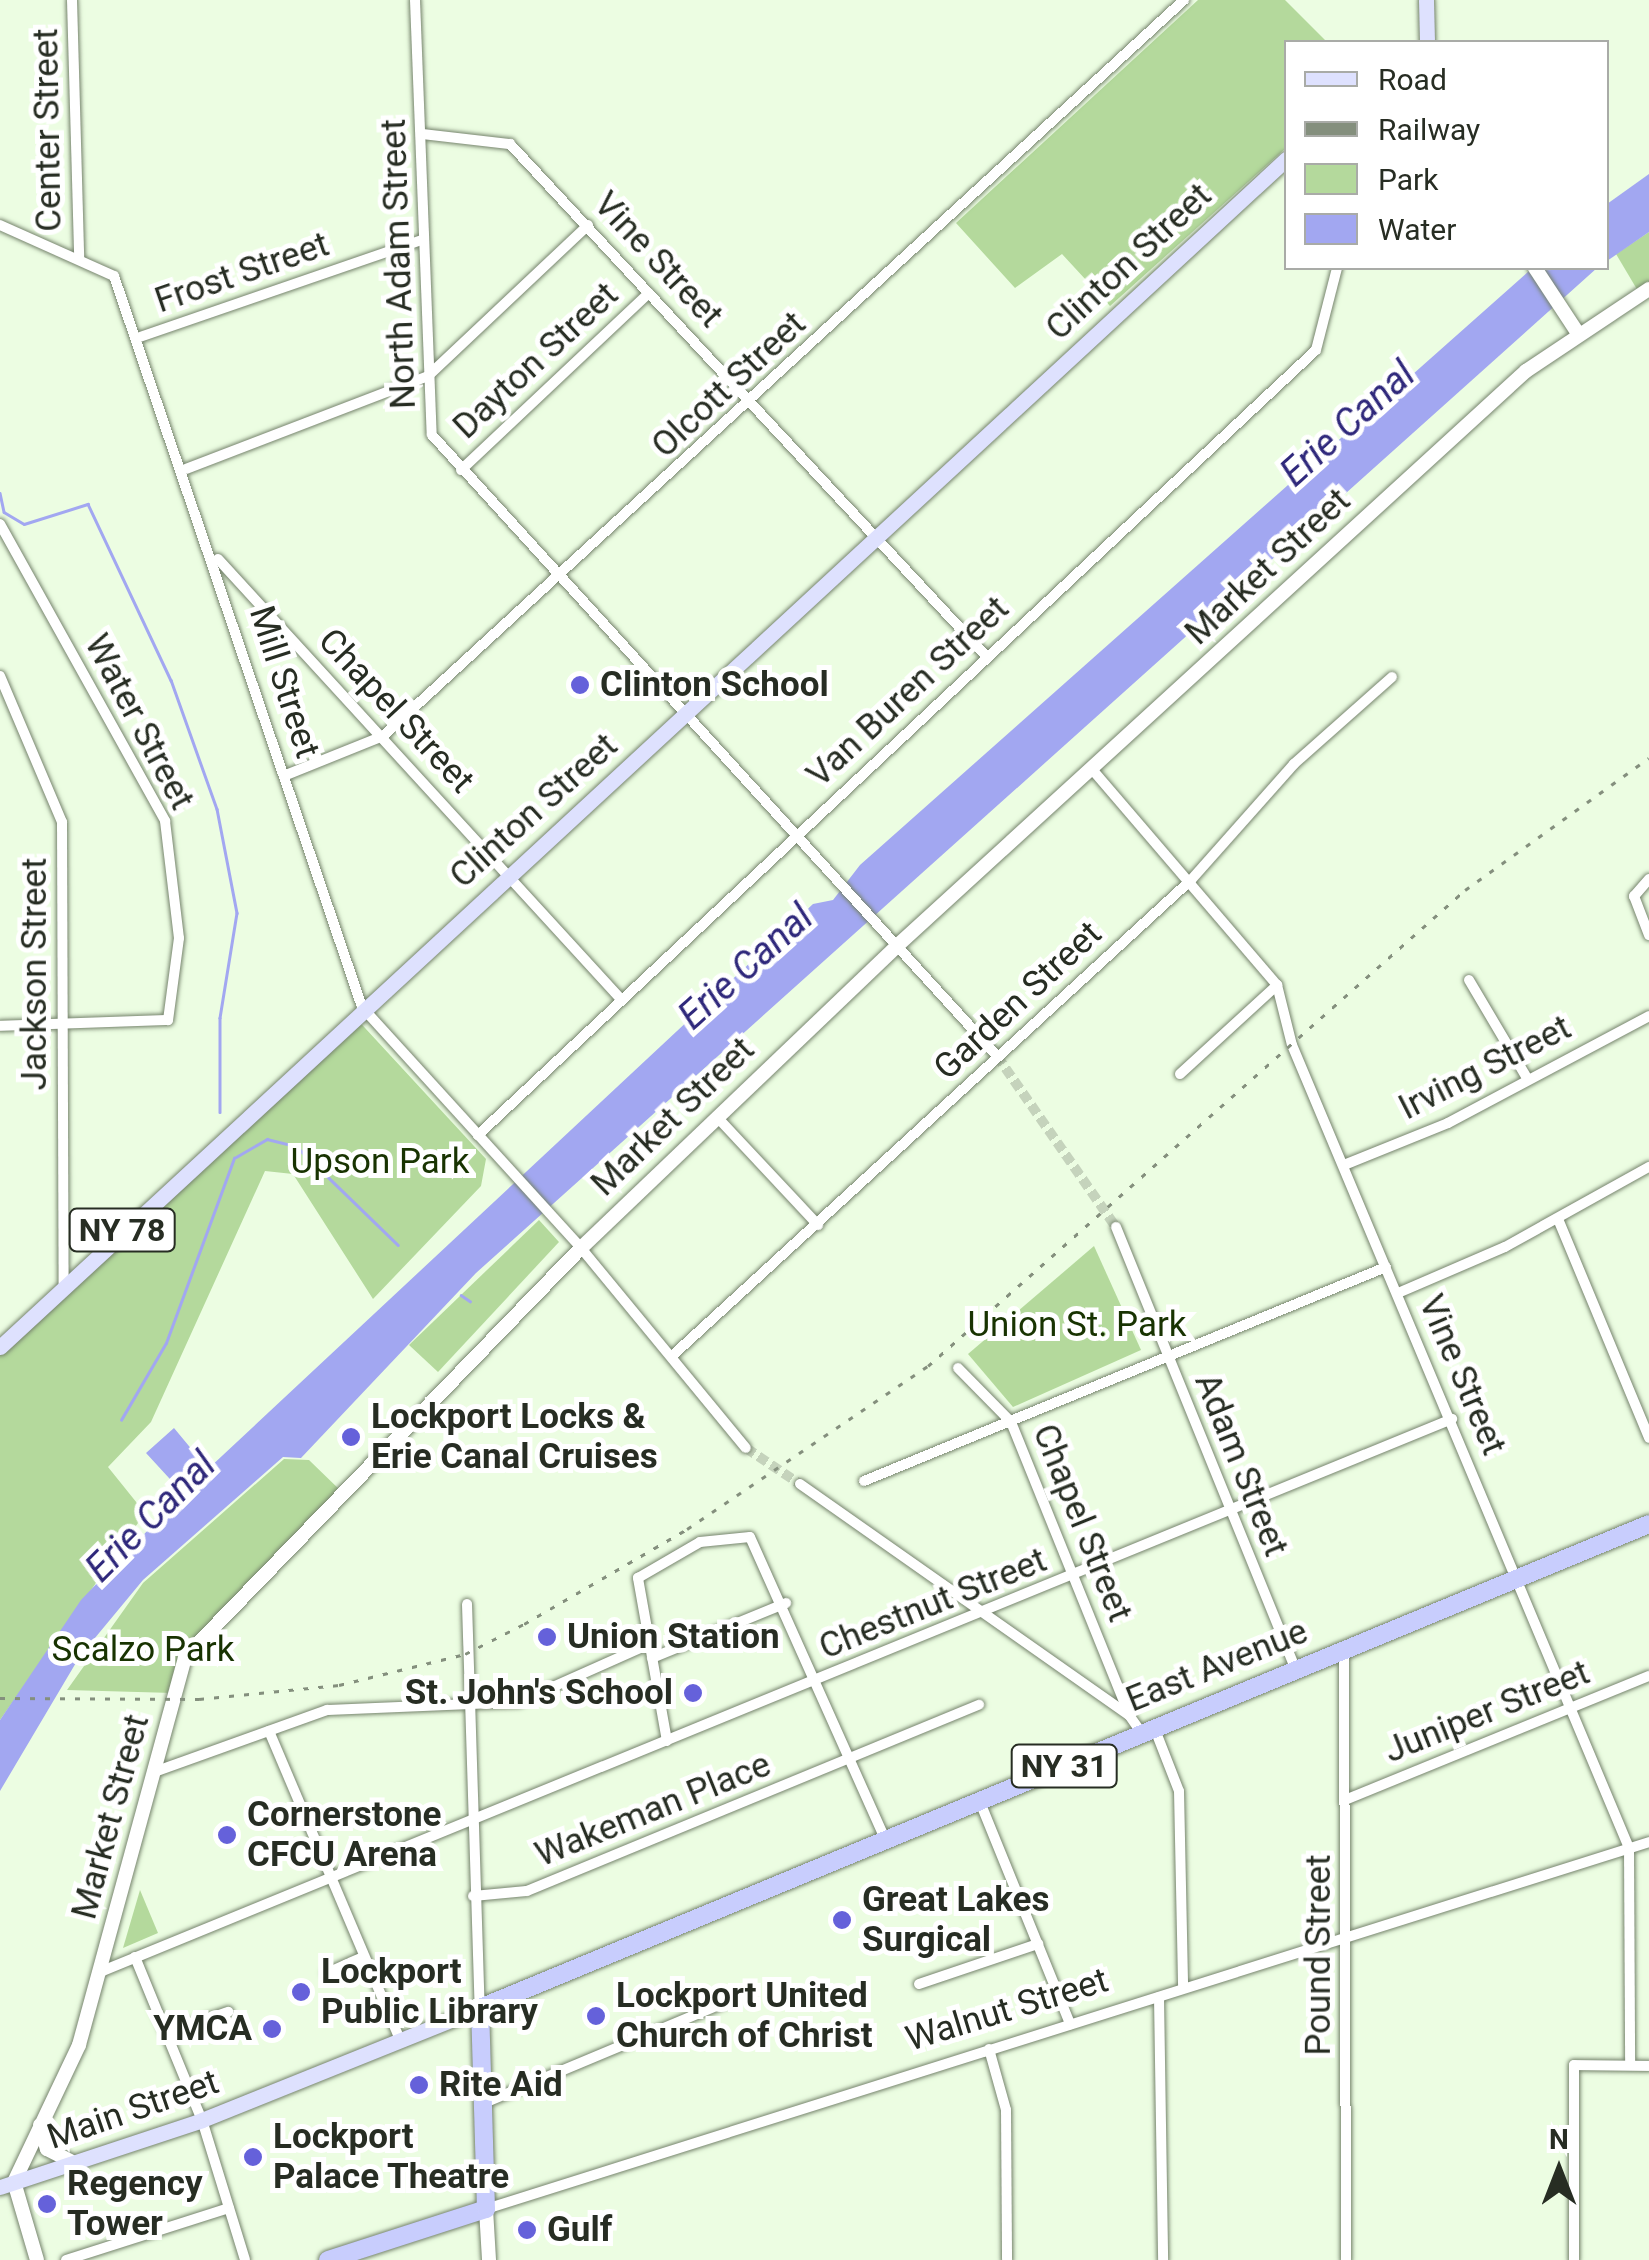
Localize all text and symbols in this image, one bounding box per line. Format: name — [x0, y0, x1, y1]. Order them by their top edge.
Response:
street label: Center Street — [25, 28, 71, 232]
legend — [1284, 40, 1609, 270]
text: Road — [1378, 62, 1447, 97]
text: Railway — [1378, 112, 1480, 147]
street label: North Adam Street — [373, 118, 425, 410]
text: Park — [1378, 162, 1438, 197]
street label: Clinton Street — [1038, 175, 1220, 349]
street label: Vine Street — [585, 184, 731, 336]
text: Water — [1378, 212, 1456, 247]
street label: Frost Street — [150, 224, 334, 322]
street label: Dayton Street — [445, 274, 627, 448]
street label: Olcott Street — [643, 303, 815, 467]
water label: Erie Canal — [1272, 352, 1424, 496]
street label: Market Street — [1177, 480, 1359, 654]
street label: Van Buren Street — [799, 588, 1017, 796]
street label: Mill Street — [240, 601, 328, 763]
street label: Chapel Street — [309, 620, 483, 802]
street label: Water Street — [75, 627, 203, 817]
place label: Clinton School — [600, 664, 829, 706]
marker: Clinton School — [569, 674, 591, 696]
street label: Clinton Street — [442, 725, 626, 897]
street label: Jackson Street — [14, 858, 56, 1090]
water label: Erie Canal — [670, 895, 822, 1039]
street label: Garden Street — [926, 913, 1110, 1089]
street label: Irving Street — [1392, 1007, 1578, 1129]
street label: Market Street — [583, 1029, 763, 1205]
park label: Upson Park — [291, 1141, 469, 1183]
road number: NY 78 — [67, 1203, 177, 1257]
street label: Vine Street — [1410, 1289, 1514, 1461]
park label: Union St. Park — [967, 1304, 1187, 1346]
street label: Adam Street — [1185, 1368, 1297, 1562]
place label: Lockport Locks & Erie Canal Cruises — [371, 1396, 658, 1478]
street label: Chapel Street — [1023, 1418, 1141, 1628]
marker: Lockport Locks & Erie Canal Cruises — [340, 1426, 362, 1448]
water label: Erie Canal — [77, 1443, 225, 1591]
street label: Chestnut Street — [813, 1539, 1053, 1669]
street label: East Avenue — [1120, 1611, 1314, 1721]
place label: Union Station — [567, 1616, 780, 1658]
marker: Union Station — [536, 1626, 558, 1648]
park label: Scalzo Park — [52, 1629, 234, 1671]
street label: Juniper Street — [1378, 1652, 1596, 1772]
place label: St. John's School — [405, 1672, 673, 1714]
marker: St. John's School — [682, 1682, 704, 1704]
street label: Market Street — [64, 1710, 158, 1924]
road number: NY 31 — [1009, 1739, 1119, 1793]
street label: Wakeman Place — [529, 1744, 777, 1876]
place label: Cornerstone CFCU Arena — [247, 1794, 441, 1876]
marker: Cornerstone CFCU Arena — [216, 1824, 238, 1846]
street label: Pound Street — [1298, 1854, 1340, 2056]
place label: Great Lakes Surgical — [862, 1879, 1049, 1961]
marker: Great Lakes Surgical — [831, 1909, 853, 1931]
place label: Lockport Public Library — [321, 1951, 538, 2033]
street label: Walnut Street — [901, 1959, 1113, 2061]
place label: Lockport United Church of Christ — [616, 1975, 873, 2057]
marker: Lockport Public Library — [290, 1981, 312, 2003]
marker: Lockport United Church of Christ — [585, 2005, 607, 2027]
place label: YMCA — [153, 2008, 252, 2050]
marker: YMCA — [261, 2018, 283, 2040]
street label: Main Street — [42, 2061, 224, 2159]
place label: Rite Aid — [439, 2064, 563, 2106]
marker: Rite Aid — [408, 2074, 430, 2096]
place label: Lockport Palace Theatre — [273, 2116, 510, 2198]
north arrow — [1509, 2120, 1609, 2220]
text: N — [1549, 2123, 1569, 2156]
marker: Lockport Palace Theatre — [242, 2146, 264, 2168]
place label: Regency Tower — [67, 2163, 203, 2245]
marker: Regency Tower — [36, 2193, 58, 2215]
place label: Gulf — [547, 2209, 612, 2251]
marker: Gulf — [516, 2219, 538, 2241]

